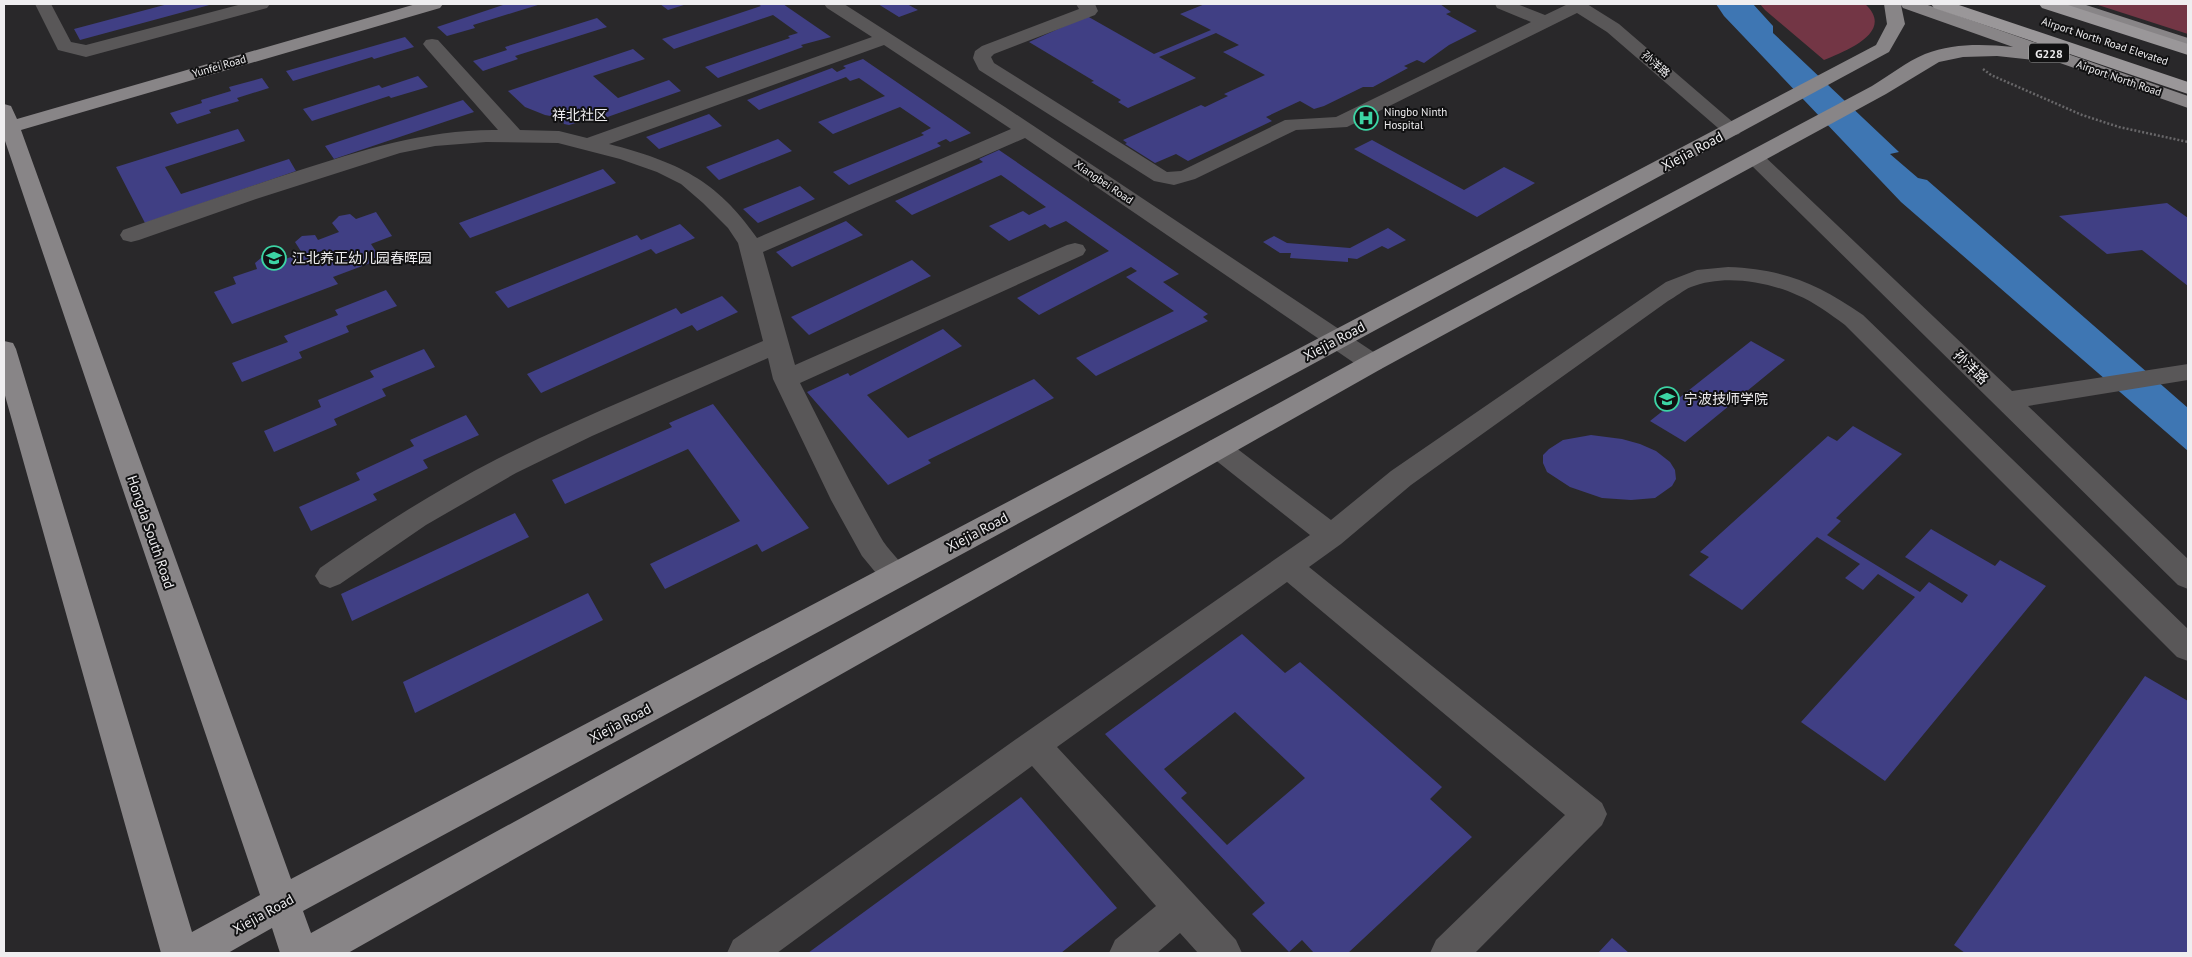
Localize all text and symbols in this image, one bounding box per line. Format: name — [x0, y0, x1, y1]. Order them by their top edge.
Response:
street label: Airport North Road Elevated — [2040, 14, 2170, 68]
road number: G228 — [2029, 44, 2069, 62]
street label: 孙洋路 — [1639, 48, 1673, 80]
street label: Yunfei Road — [190, 52, 248, 80]
street label: Airport North Road — [2075, 57, 2163, 99]
hospital icon: Ningbo Ninth Hospital — [1353, 105, 1379, 131]
place label: Ningbo Ninth Hospital — [1384, 105, 1447, 132]
district label: 祥北社区 — [552, 106, 608, 124]
street label: Xiejia Road — [1658, 127, 1726, 175]
street label: Xiangbei Road — [1072, 157, 1136, 207]
school or university icon: 江北养正幼儿园春晖园 — [261, 245, 287, 271]
place label: 江北养正幼儿园春晖园 — [292, 249, 432, 267]
street label: Xiejia Road — [1300, 317, 1368, 365]
street label: 孙洋路 — [1950, 346, 1992, 388]
school or university icon: 宁波技师学院 — [1654, 386, 1680, 412]
place label: 宁波技师学院 — [1684, 390, 1768, 408]
street label: Hongda South Road — [123, 473, 179, 591]
street label: Xiejia Road — [943, 508, 1011, 556]
street label: Xiejia Road — [586, 699, 654, 747]
street label: Xiejia Road — [229, 890, 297, 938]

